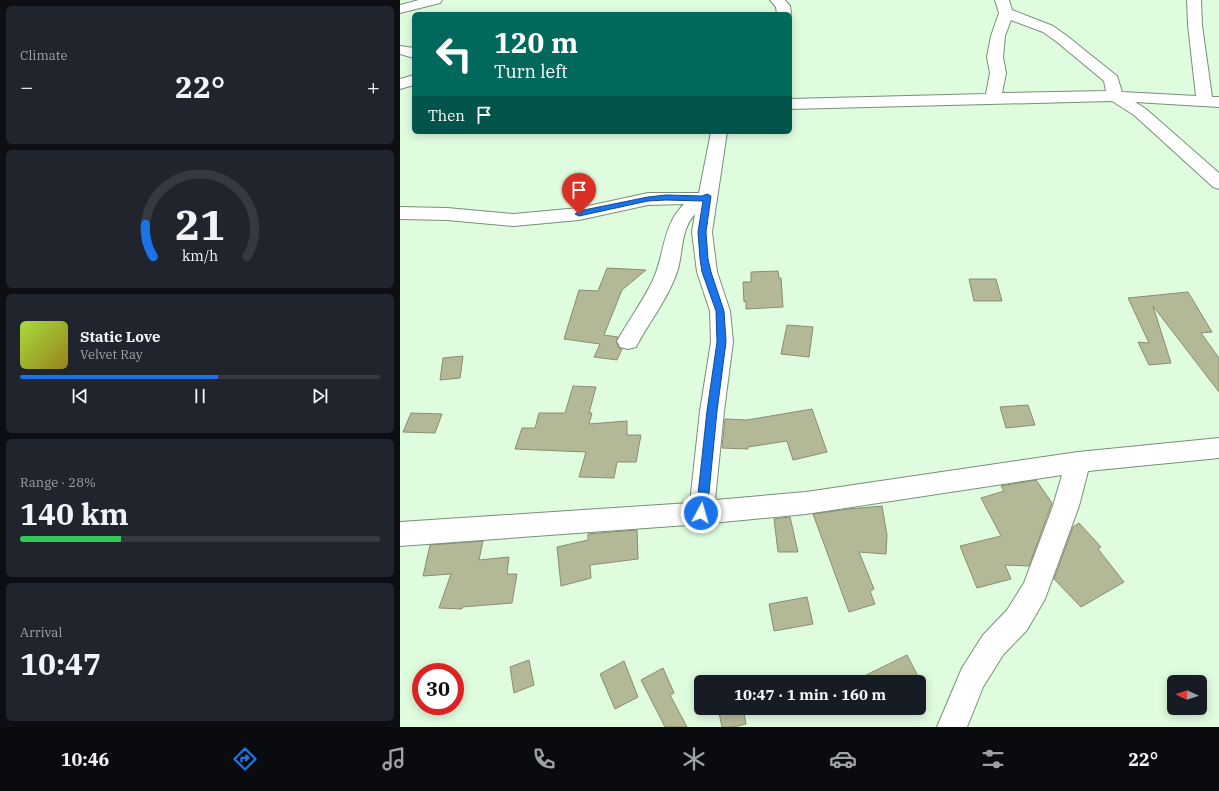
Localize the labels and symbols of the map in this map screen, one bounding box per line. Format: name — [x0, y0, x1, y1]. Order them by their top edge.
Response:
pin — [562, 173, 596, 214]
position arrow — [680, 492, 722, 534]
speed limit sign: 30 — [412, 663, 464, 715]
north arrow — [1167, 675, 1207, 715]

